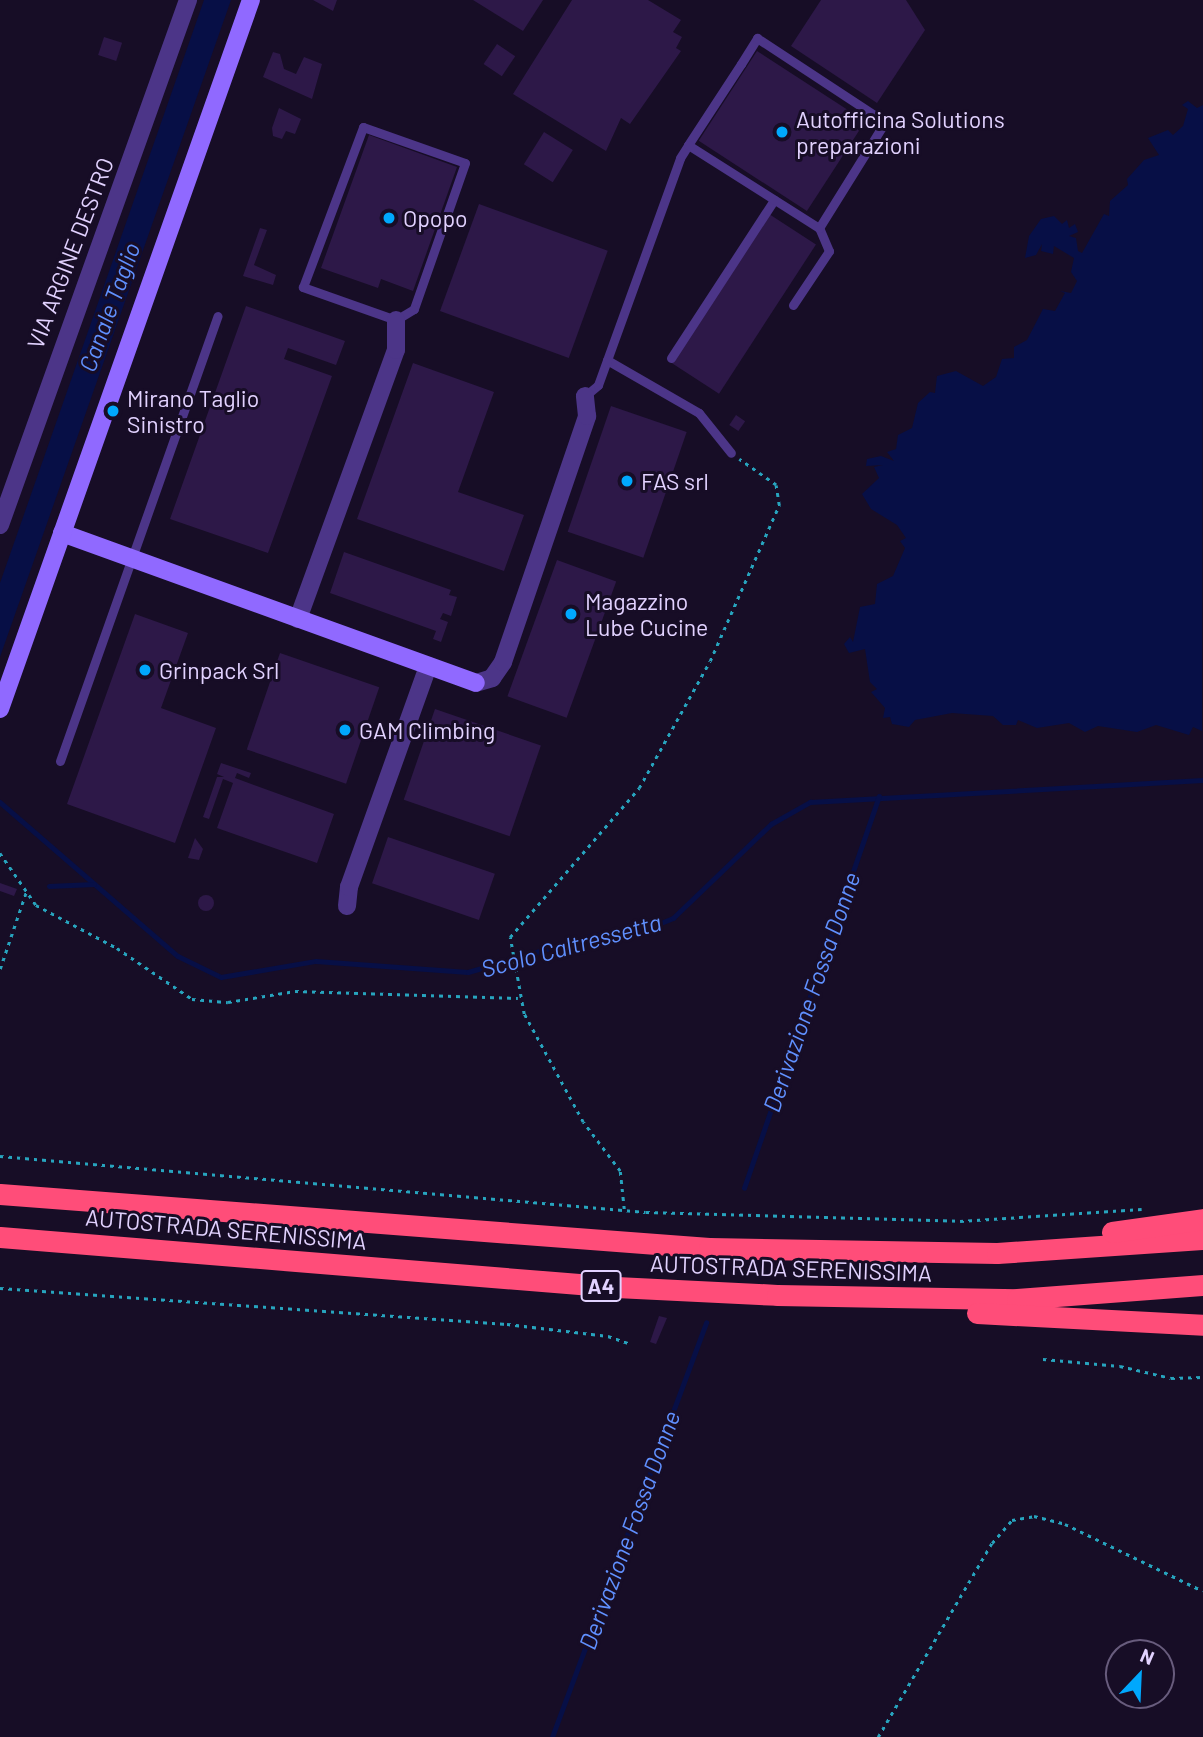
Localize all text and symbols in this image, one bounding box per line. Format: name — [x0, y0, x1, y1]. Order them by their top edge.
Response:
place label: Autofficina Solutions preparazioni — [796, 105, 1005, 159]
marker: Autofficina Solutions preparazioni — [774, 124, 790, 140]
street label: VIA ARGINE DESTRO — [21, 154, 119, 352]
place label: Opopo — [403, 204, 467, 232]
marker: Opopo — [381, 210, 397, 226]
water label: Canale Taglio — [72, 238, 146, 376]
place label: Mirano Taglio Sinistro — [127, 384, 259, 438]
marker: Mirano Taglio Sinistro — [105, 403, 121, 419]
place label: FAS srl — [641, 467, 709, 495]
marker: FAS srl — [619, 473, 635, 489]
place label: Magazzino Lube Cucine — [585, 587, 708, 641]
marker: Magazzino Lube Cucine — [563, 606, 579, 622]
place label: Grinpack Srl — [159, 656, 279, 684]
marker: Grinpack Srl — [137, 662, 153, 678]
place label: GAM Climbing — [359, 716, 495, 744]
marker: GAM Climbing — [337, 722, 353, 738]
water label: Derivazione Fossa Donne — [756, 868, 866, 1116]
water label: Scolo Caltressetta — [478, 907, 664, 983]
street label: AUTOSTRADA SERENISSIMA — [84, 1203, 368, 1255]
street label: AUTOSTRADA SERENISSIMA — [649, 1249, 933, 1287]
road number: A4 — [580, 1268, 622, 1304]
water label: Derivazione Fossa Donne — [572, 1407, 686, 1653]
north arrow — [1105, 1639, 1175, 1709]
text: N — [1137, 1643, 1158, 1669]

